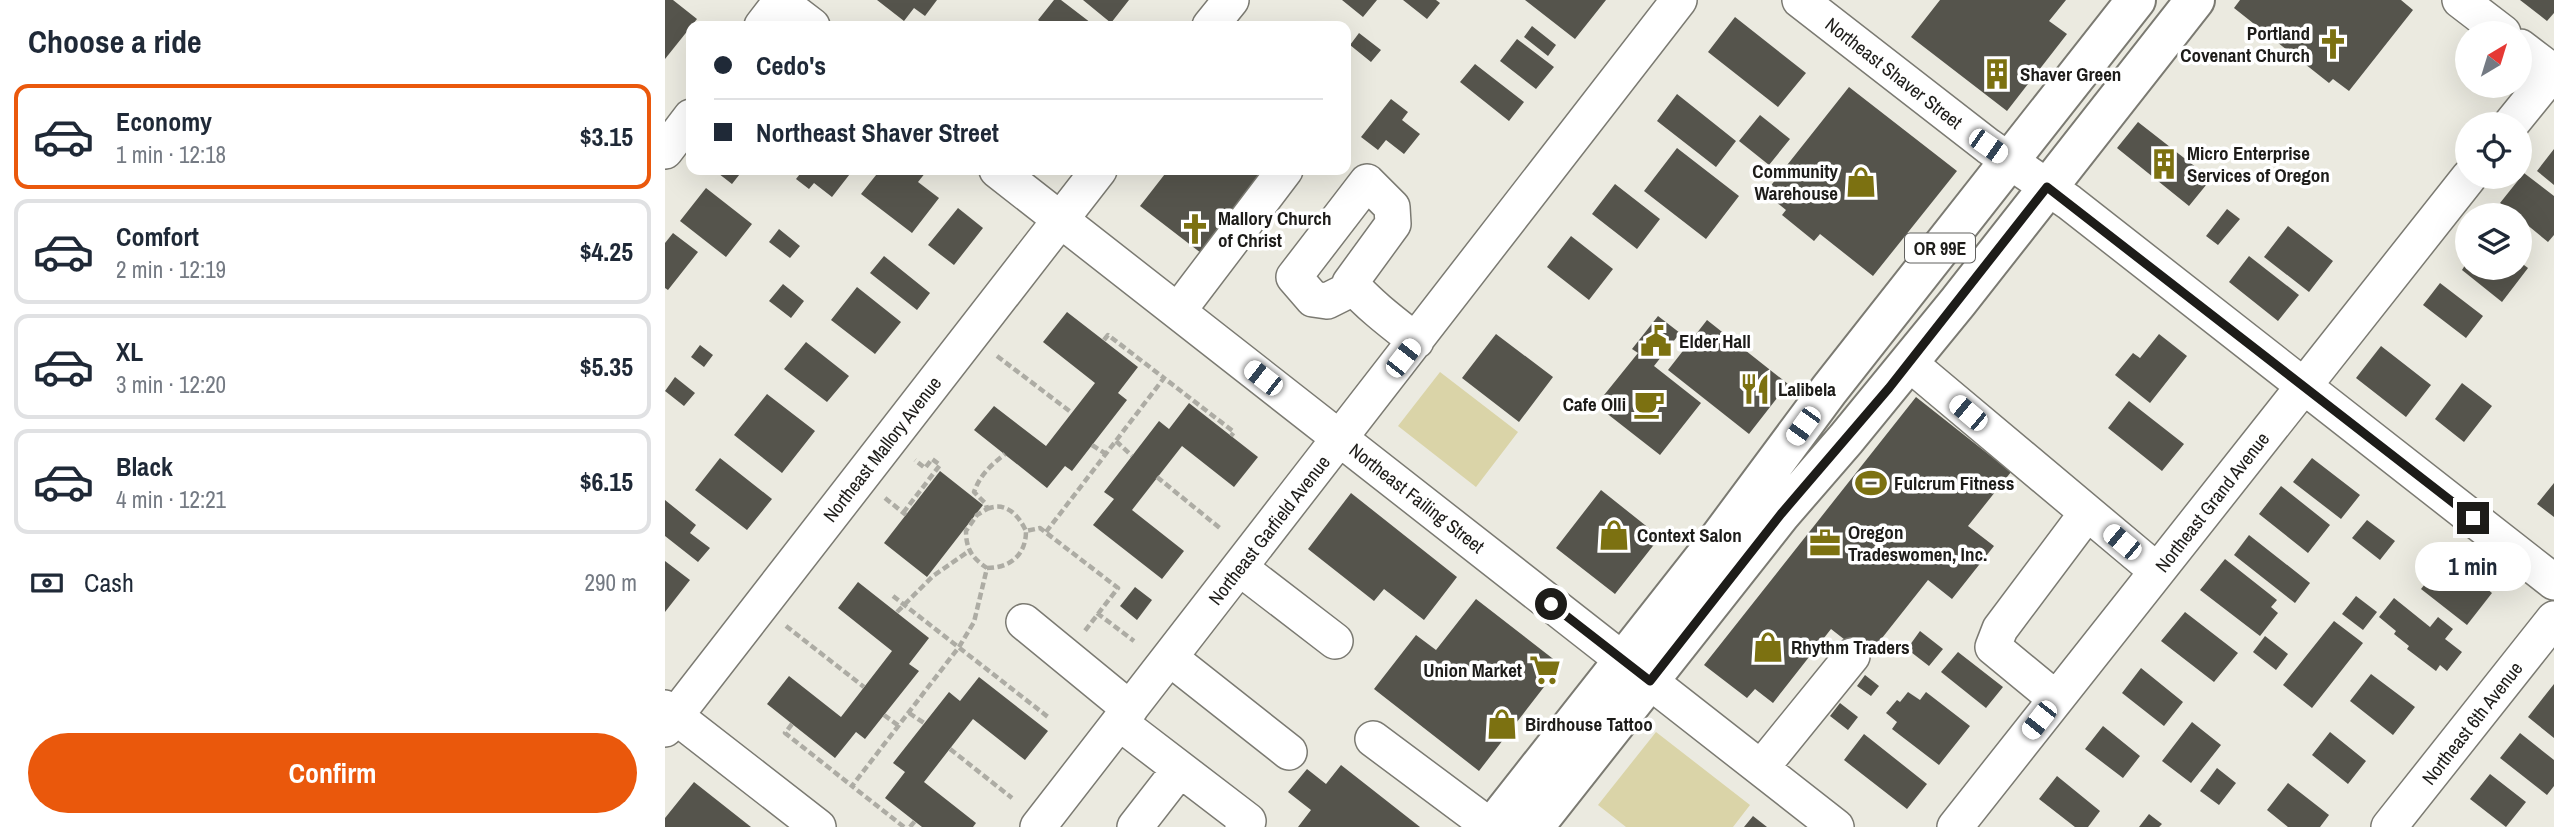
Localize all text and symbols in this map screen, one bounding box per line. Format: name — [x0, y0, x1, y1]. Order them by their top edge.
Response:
street label: Northeast Shaver Street — [1820, 11, 1968, 135]
text: Choose a ride — [28, 20, 202, 63]
place label: Portland Covenant Church — [2180, 20, 2310, 68]
north arrow — [2455, 21, 2532, 98]
map controls — [2455, 21, 2532, 280]
church icon: Portland Covenant Church — [2316, 27, 2350, 61]
text: Cedo's — [756, 48, 826, 83]
building icon: Shaver Green — [1980, 57, 2014, 91]
place label: Shaver Green — [2020, 61, 2121, 87]
text: Economy — [116, 104, 212, 139]
icon: car — [32, 105, 95, 168]
button: locate — [2455, 112, 2532, 189]
text: Northeast Shaver Street — [756, 115, 999, 150]
text: $3.15 — [580, 119, 633, 154]
car — [1965, 125, 2012, 167]
text: 1 min · 12:18 — [116, 139, 226, 170]
place label: Micro Enterprise Services of Oregon — [2187, 140, 2330, 188]
building icon: Micro Enterprise Services of Oregon — [2147, 147, 2181, 181]
place label: Community Warehouse — [1752, 158, 1838, 206]
shop icon: Community Warehouse — [1844, 165, 1878, 199]
button: layers — [2455, 203, 2532, 280]
place label: Mallory Church of Christ — [1218, 205, 1331, 253]
church icon: Mallory Church of Christ — [1178, 212, 1212, 246]
text: Comfort — [116, 219, 199, 254]
icon: car — [32, 220, 95, 283]
text: $4.25 — [580, 234, 633, 269]
road number: OR 99E — [1905, 234, 1975, 262]
text: 2 min · 12:19 — [116, 254, 226, 285]
public building icon: Elder Hall — [1639, 324, 1673, 358]
place label: Elder Hall — [1679, 328, 1751, 354]
text: XL — [116, 334, 143, 369]
icon: car — [32, 335, 95, 398]
car — [1382, 335, 1425, 381]
text: $5.35 — [580, 349, 633, 384]
car — [1240, 357, 1287, 399]
text: 3 min · 12:20 — [116, 369, 226, 400]
street label: Northeast Mallory Avenue — [817, 371, 947, 527]
restaurant icon: Lalibela — [1738, 372, 1772, 406]
place label: Lalibela — [1778, 376, 1836, 402]
cafe icon: Cafe Olli — [1632, 387, 1666, 421]
place label: Cafe Olli — [1563, 391, 1626, 417]
car — [1946, 391, 1991, 435]
car — [1783, 403, 1824, 449]
street label: Northeast Grand Avenue — [2149, 427, 2275, 577]
street label: Northeast Failing Street — [1344, 437, 1490, 559]
text: Black — [116, 449, 173, 484]
icon: car — [32, 450, 95, 513]
street label: Northeast Garfield Avenue — [1202, 450, 1336, 610]
text: $6.15 — [580, 464, 633, 499]
sports icon: Fulcrum Fitness — [1854, 466, 1888, 500]
place label: Fulcrum Fitness — [1894, 470, 2014, 496]
text: 4 min · 12:21 — [116, 484, 226, 515]
route end — [2457, 502, 2489, 534]
shop icon: Context Salon — [1597, 518, 1631, 552]
place label: Oregon Tradeswomen, Inc. — [1848, 519, 1987, 567]
car — [2100, 520, 2145, 564]
place label: Context Salon — [1637, 522, 1742, 548]
office icon: Oregon Tradeswomen, Inc. — [1808, 526, 1842, 560]
callout: 1 min — [2415, 542, 2531, 592]
text: 1 min — [2448, 551, 2498, 582]
icon: cash — [28, 564, 66, 602]
text: Cash — [84, 565, 134, 600]
text: 290 m — [585, 567, 637, 598]
route start — [1535, 588, 1567, 620]
shop icon: Rhythm Traders — [1751, 630, 1785, 664]
place label: Rhythm Traders — [1791, 634, 1910, 660]
supermarket icon: Union Market — [1528, 653, 1562, 687]
street label: Northeast 6th Avenue — [2416, 656, 2528, 790]
place label: Union Market — [1423, 657, 1522, 683]
car — [2018, 697, 2061, 743]
shop icon: Birdhouse Tattoo — [1485, 707, 1519, 741]
place label: Birdhouse Tattoo — [1525, 711, 1653, 737]
button: Confirm — [28, 733, 637, 813]

